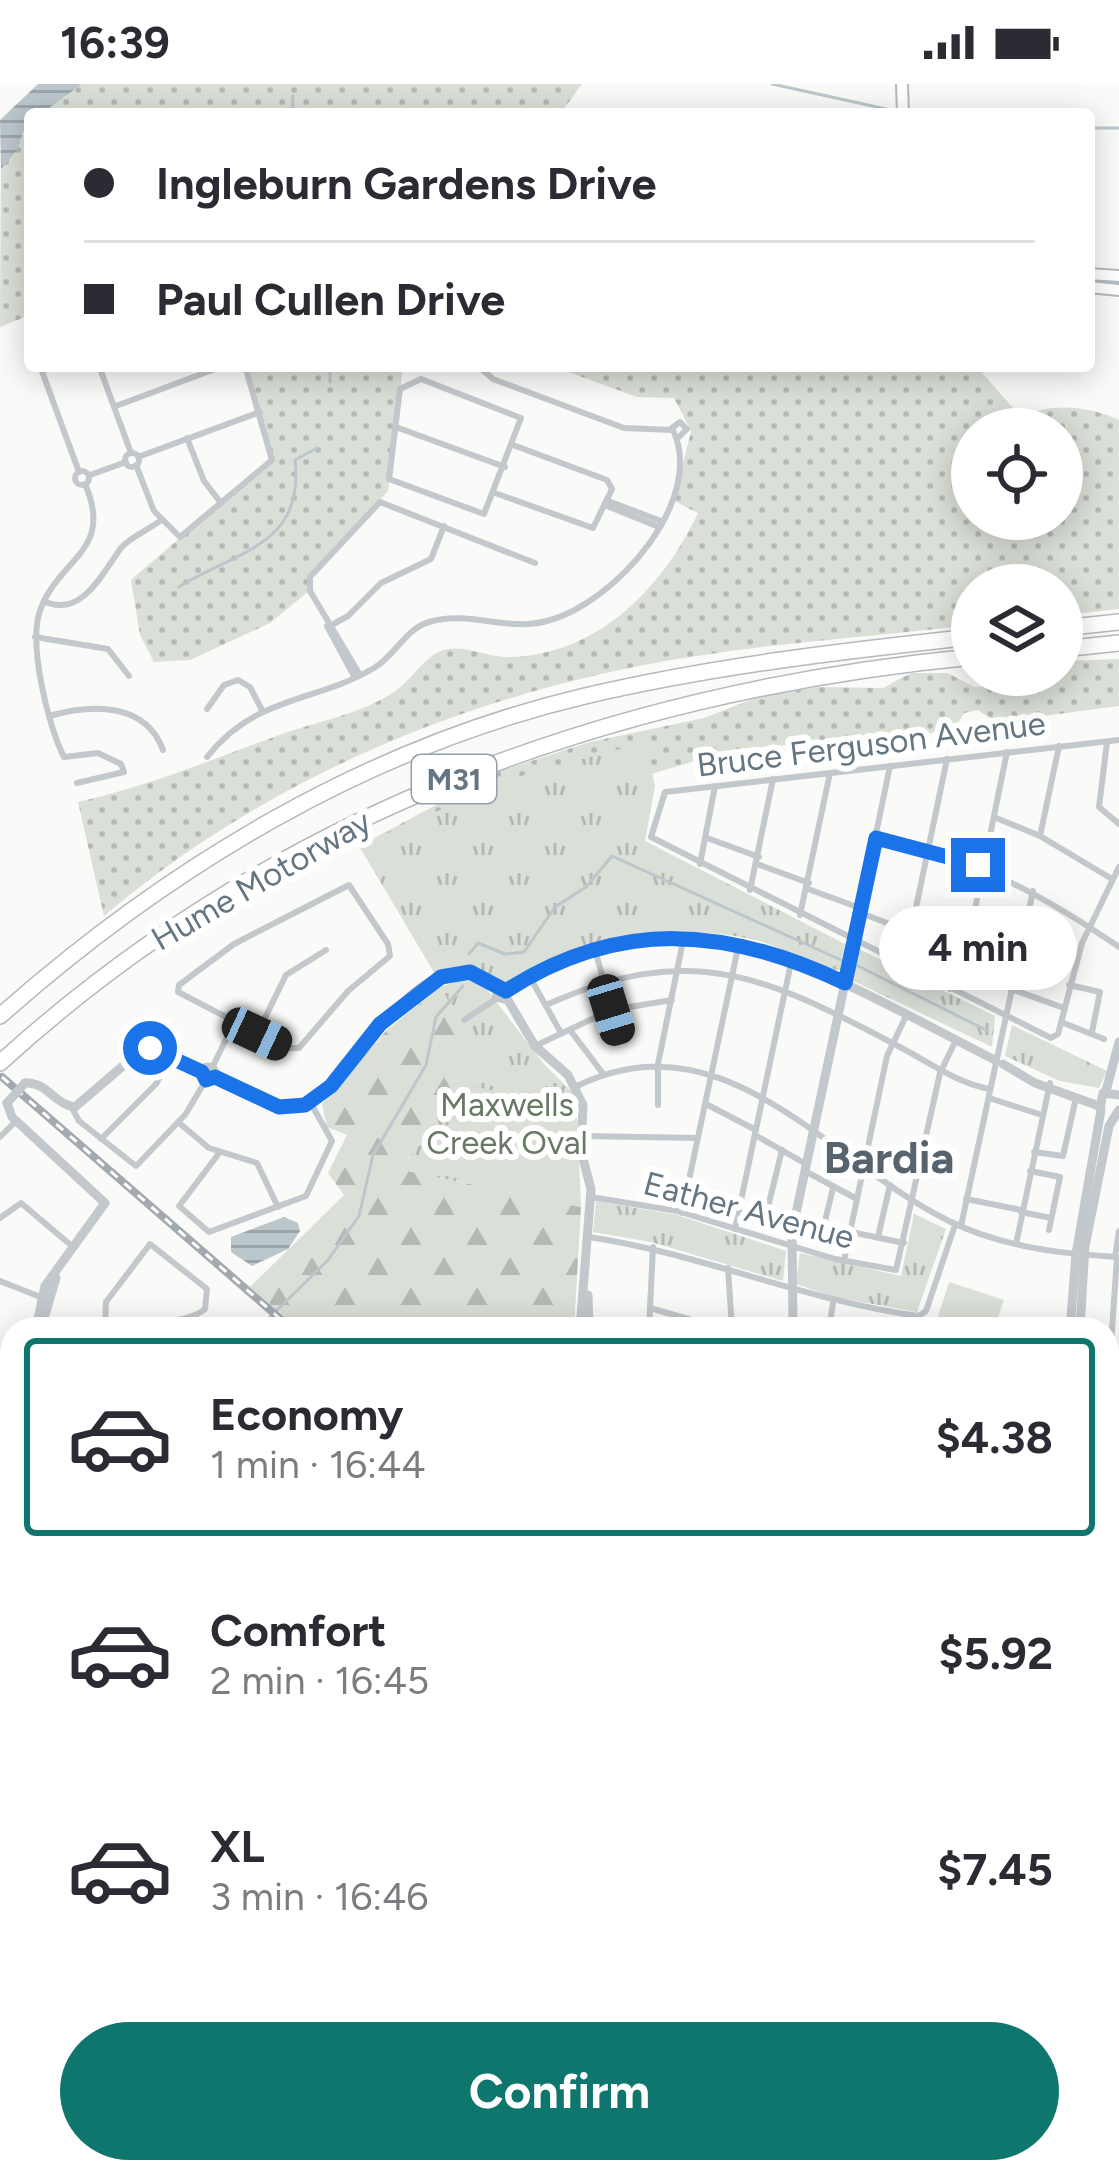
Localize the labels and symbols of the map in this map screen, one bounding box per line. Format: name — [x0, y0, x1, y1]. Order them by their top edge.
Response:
street label: Bruce Ferguson Avenue — [694, 703, 1048, 785]
road number: M31 — [412, 755, 496, 803]
street label: Hume Motorway — [144, 801, 378, 959]
route end — [951, 838, 1005, 892]
callout: 4 min — [879, 907, 1077, 991]
car — [583, 970, 639, 1050]
car — [217, 1002, 297, 1066]
route start — [123, 1021, 177, 1075]
park label: Maxwells Creek Oval — [426, 1085, 588, 1162]
district label: Bardia — [823, 1130, 955, 1184]
street label: Eather Avenue — [640, 1163, 858, 1257]

